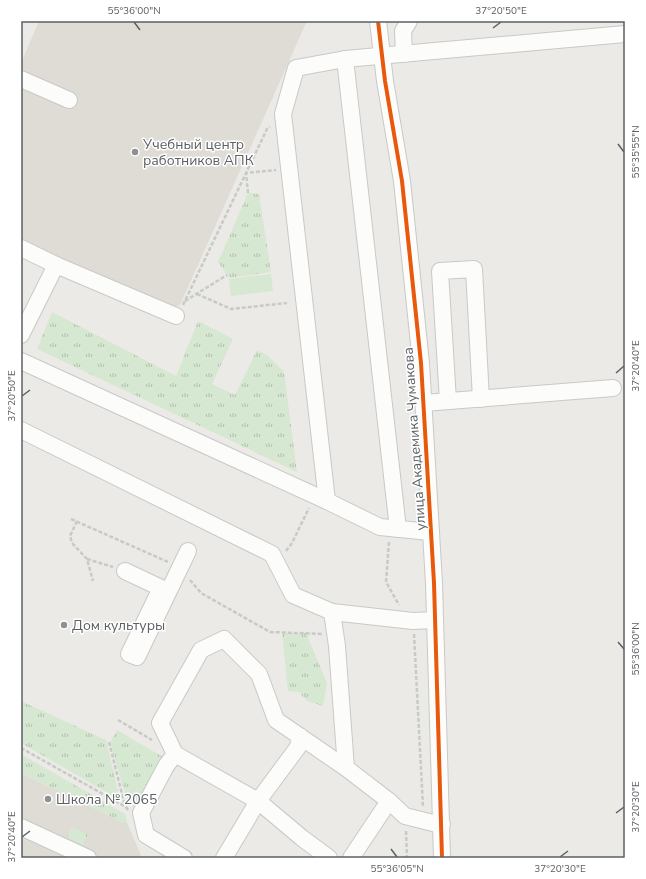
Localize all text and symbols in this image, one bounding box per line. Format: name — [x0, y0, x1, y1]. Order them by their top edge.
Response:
text: 55°36'00"N — [107, 4, 161, 18]
text: 37°20'50"E — [475, 4, 527, 18]
text: 55°35'55"N — [629, 125, 643, 179]
place label: Учебный центр работников АПК — [142, 135, 254, 170]
marker: Учебный центр работников АПК — [130, 147, 140, 157]
text: 37°20'40"E — [629, 340, 643, 392]
street label: улица Академика Чумакова — [399, 347, 430, 531]
text: 37°20'50"E — [5, 370, 19, 422]
place label: Дом культуры — [72, 616, 165, 635]
marker: Дом культуры — [59, 620, 69, 630]
text: 55°36'00"N — [629, 622, 643, 676]
text: 37°20'30"E — [629, 781, 643, 833]
place label: Школа № 2065 — [56, 790, 157, 809]
marker: Школа № 2065 — [43, 794, 53, 804]
text: 37°20'40"E — [5, 811, 19, 863]
text: 55°36'05"N — [370, 862, 424, 876]
text: 37°20'30"E — [534, 862, 586, 876]

